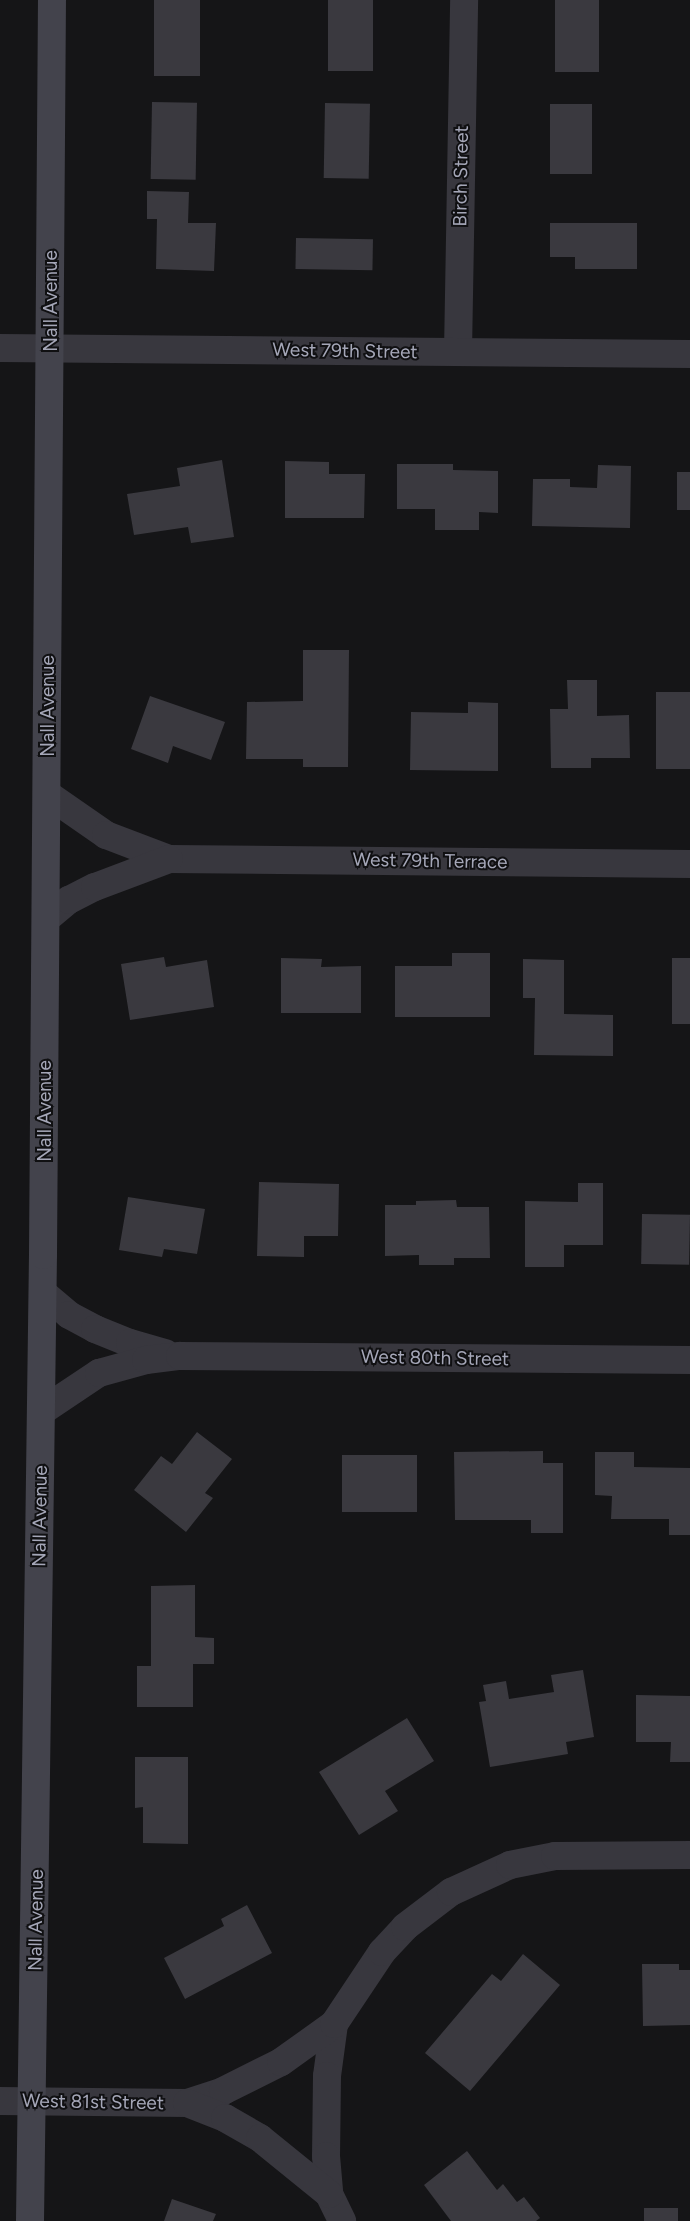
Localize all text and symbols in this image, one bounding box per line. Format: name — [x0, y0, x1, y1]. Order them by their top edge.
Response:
street label: Birch Street — [449, 125, 473, 227]
street label: Nall Avenue — [40, 250, 62, 352]
street label: West 79th Street — [272, 338, 418, 364]
street label: Nall Avenue — [37, 655, 59, 757]
street label: West 79th Terrace — [352, 848, 508, 874]
street label: Nall Avenue — [34, 1060, 56, 1162]
street label: West 80th Street — [361, 1345, 509, 1371]
street label: Nall Avenue — [28, 1465, 52, 1567]
street label: Nall Avenue — [24, 1869, 48, 1971]
street label: West 81st Street — [22, 2089, 164, 2115]

